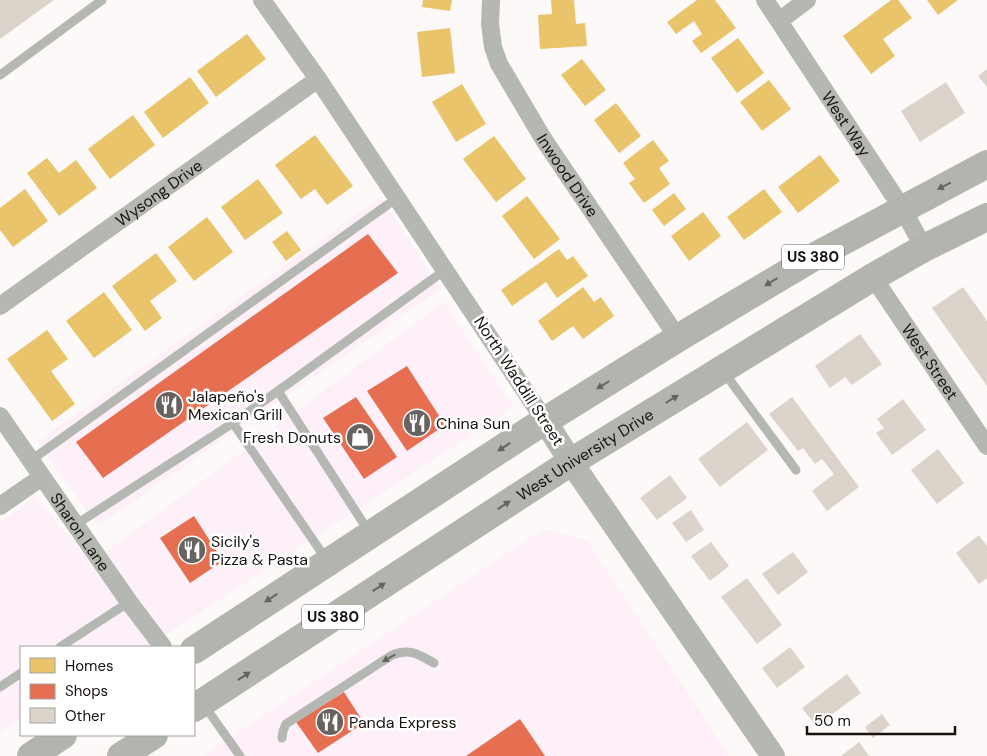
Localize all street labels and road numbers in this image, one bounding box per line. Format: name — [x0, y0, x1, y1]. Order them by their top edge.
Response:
street label: West Way — [817, 87, 876, 160]
street label: Inwood Drive — [532, 130, 603, 221]
street label: Wysong Drive — [111, 155, 206, 231]
road number: US 380 — [782, 244, 844, 270]
street label: North Waddill Street — [469, 312, 569, 450]
street label: West Street — [897, 319, 963, 404]
street label: West University Drive — [512, 404, 657, 505]
street label: Sharon Lane — [46, 488, 115, 575]
road number: US 380 — [302, 604, 364, 630]

